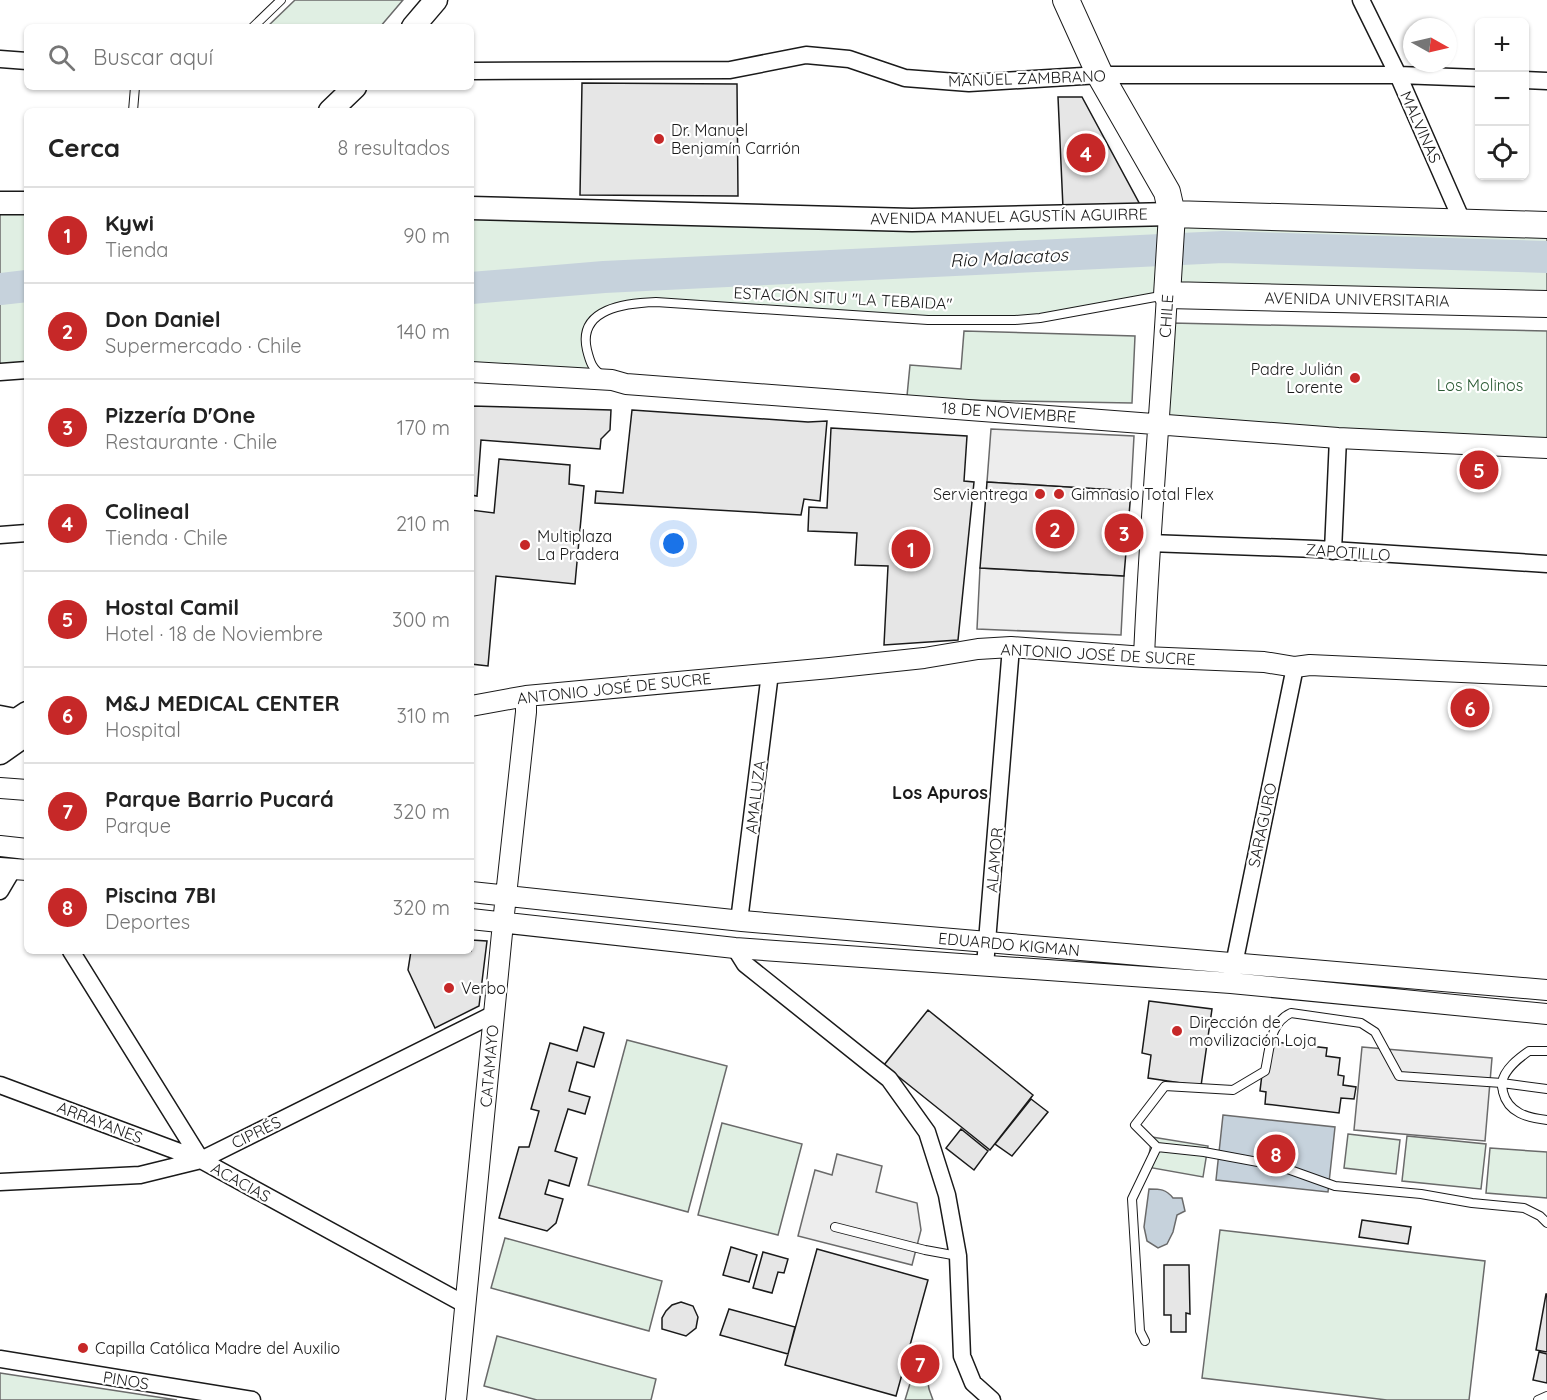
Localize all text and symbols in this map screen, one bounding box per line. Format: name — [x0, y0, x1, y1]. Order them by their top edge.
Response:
north arrow — [1403, 18, 1457, 72]
map controls — [1475, 18, 1529, 180]
button: + — [1475, 18, 1529, 72]
search box — [24, 24, 474, 90]
icon: search — [45, 41, 78, 74]
text: Buscar aquí — [93, 43, 213, 71]
street label: MANUEL ZAMBRANO — [948, 65, 1106, 91]
button: − — [1475, 72, 1529, 126]
street label: MALVINAS — [1396, 88, 1446, 166]
place label: Dr. Manuel Benjamín Carrión — [671, 120, 800, 158]
button: locate — [1475, 126, 1529, 180]
pin: 4 — [1066, 130, 1106, 176]
text: Cerca — [48, 131, 120, 164]
marker: Dr. Manuel Benjamín Carrión — [652, 132, 666, 146]
text: 8 resultados — [337, 135, 450, 160]
street label: AVENIDA MANUEL AGUSTÍN AGUIRRE — [870, 204, 1148, 228]
text: Kywi — [105, 209, 154, 237]
text: 1 — [64, 223, 71, 248]
text: 90 m — [403, 223, 450, 248]
text: Tienda — [105, 237, 168, 262]
water label: Rio Malacatos — [949, 243, 1070, 272]
street label: ESTACIÓN SITU "LA TEBAIDA" — [733, 282, 953, 314]
street label: AVENIDA UNIVERSITARIA — [1264, 287, 1450, 311]
street label: CHILE — [1155, 294, 1177, 338]
text: Don Daniel — [105, 305, 221, 333]
text: 2 — [62, 319, 73, 344]
text: 140 m — [397, 319, 450, 344]
text: Supermercado · Chile — [105, 333, 301, 358]
place label: Padre Julián Lorente — [1251, 359, 1343, 397]
marker: Padre Julián Lorente — [1348, 371, 1362, 385]
park label: Los Molinos — [1437, 375, 1523, 395]
street label: 18 DE NOVIEMBRE — [941, 397, 1077, 427]
text: Pizzería D'One — [105, 401, 255, 429]
text: 3 — [62, 415, 73, 440]
text: 170 m — [397, 415, 450, 440]
text: Restaurante · Chile — [105, 429, 277, 454]
pin: 5 — [1460, 448, 1498, 492]
place label: Servientrega — [933, 484, 1028, 504]
place label: Gimnasio Total Flex — [1071, 484, 1214, 504]
marker: Servientrega — [1033, 487, 1047, 501]
marker: Gimnasio Total Flex — [1052, 487, 1066, 501]
text: Colineal — [105, 497, 190, 525]
pin: 2 — [1036, 506, 1074, 552]
pin: 3 — [1104, 510, 1144, 556]
text: 4 — [62, 511, 73, 536]
text: 210 m — [396, 511, 450, 536]
text: Tienda · Chile — [105, 525, 228, 550]
place label: Multiplaza La Pradera — [537, 526, 619, 564]
pin: 1 — [892, 526, 930, 572]
your location — [659, 529, 688, 558]
marker: Multiplaza La Pradera — [518, 538, 532, 552]
street label: ZAPOTILLO — [1305, 539, 1391, 565]
text: Hostal Camil — [105, 593, 239, 621]
text: 5 — [62, 607, 73, 632]
text: 300 m — [392, 607, 450, 632]
text: Hotel · 18 de Noviembre — [105, 621, 323, 646]
street label: ANTONIO JOSÉ DE SUCRE — [1000, 639, 1196, 669]
street label: ANTONIO JOSÉ DE SUCRE — [516, 668, 712, 708]
pin: 6 — [1450, 686, 1490, 730]
text: M&J MEDICAL CENTER — [105, 689, 340, 717]
text: 6 — [62, 703, 73, 728]
text: 310 m — [397, 703, 450, 728]
text: Hospital — [105, 717, 181, 742]
street label: AMALUZA — [741, 759, 769, 835]
district label: Los Apuros — [892, 781, 988, 804]
street label: SARAGURO — [1243, 781, 1281, 869]
text: Parque Barrio Pucará — [105, 785, 334, 813]
text: 7 — [62, 799, 73, 824]
text: 320 m — [393, 799, 450, 824]
text: Parque — [105, 813, 171, 838]
street label: ALAMOR — [981, 827, 1007, 893]
text: Piscina 7BI — [105, 881, 216, 909]
text: 8 — [62, 895, 73, 920]
text: 320 m — [393, 895, 450, 920]
text: Deportes — [105, 909, 190, 934]
street label: EDUARDO KIGMAN — [937, 928, 1081, 960]
place label: Verbo — [461, 978, 506, 998]
marker: Verbo — [442, 981, 456, 995]
place label: Dirección de movilización Loja — [1189, 1012, 1317, 1050]
street label: CATAMAYO — [475, 1024, 503, 1108]
marker: Dirección de movilización Loja — [1170, 1024, 1184, 1038]
street label: ARRAYANES — [55, 1097, 146, 1147]
street label: CIPRÉS — [228, 1111, 284, 1153]
pin: 8 — [1256, 1132, 1296, 1176]
street label: ACACIAS — [208, 1158, 274, 1206]
place label: Capilla Católica Madre del Auxilio — [95, 1338, 340, 1358]
marker: Capilla Católica Madre del Auxilio — [76, 1341, 90, 1355]
pin: 7 — [900, 1342, 940, 1386]
street label: PINOS — [102, 1366, 150, 1394]

